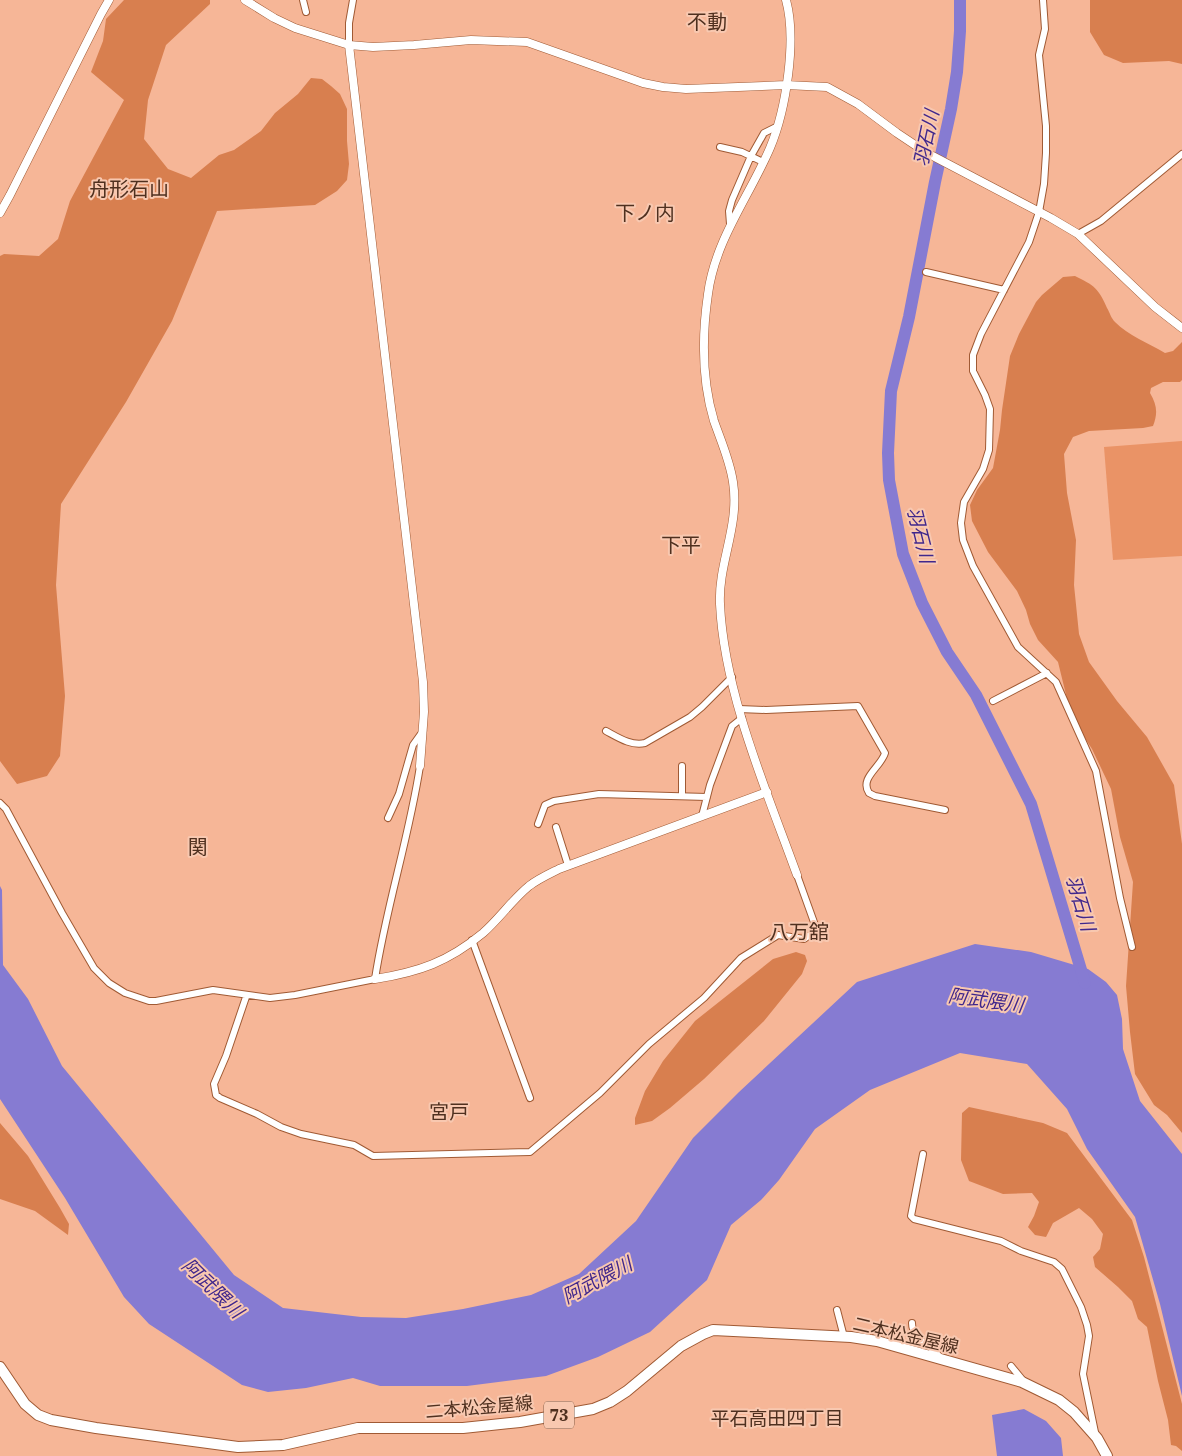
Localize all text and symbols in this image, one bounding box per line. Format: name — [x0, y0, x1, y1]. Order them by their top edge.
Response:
district label: 不動 — [687, 8, 727, 35]
water label: 羽石川 — [908, 106, 944, 168]
district label: 舟形石山 — [89, 175, 169, 202]
district label: 下ノ内 — [615, 199, 675, 226]
water label: 羽石川 — [902, 504, 940, 567]
district label: 下平 — [661, 531, 701, 558]
district label: 関 — [188, 833, 208, 860]
water label: 羽石川 — [1061, 872, 1101, 936]
district label: 八万舘 — [769, 918, 829, 945]
water label: 阿武隈川 — [947, 983, 1027, 1017]
district label: 宮戸 — [429, 1098, 469, 1125]
water label: 阿武隈川 — [558, 1251, 638, 1308]
water label: 阿武隈川 — [177, 1253, 250, 1324]
street label: 二本松金屋線 — [851, 1312, 961, 1358]
street label: 二本松金屋線 — [424, 1391, 534, 1423]
road number: 73 — [544, 1402, 574, 1428]
district label: 平石高田四丁目 — [710, 1406, 844, 1430]

